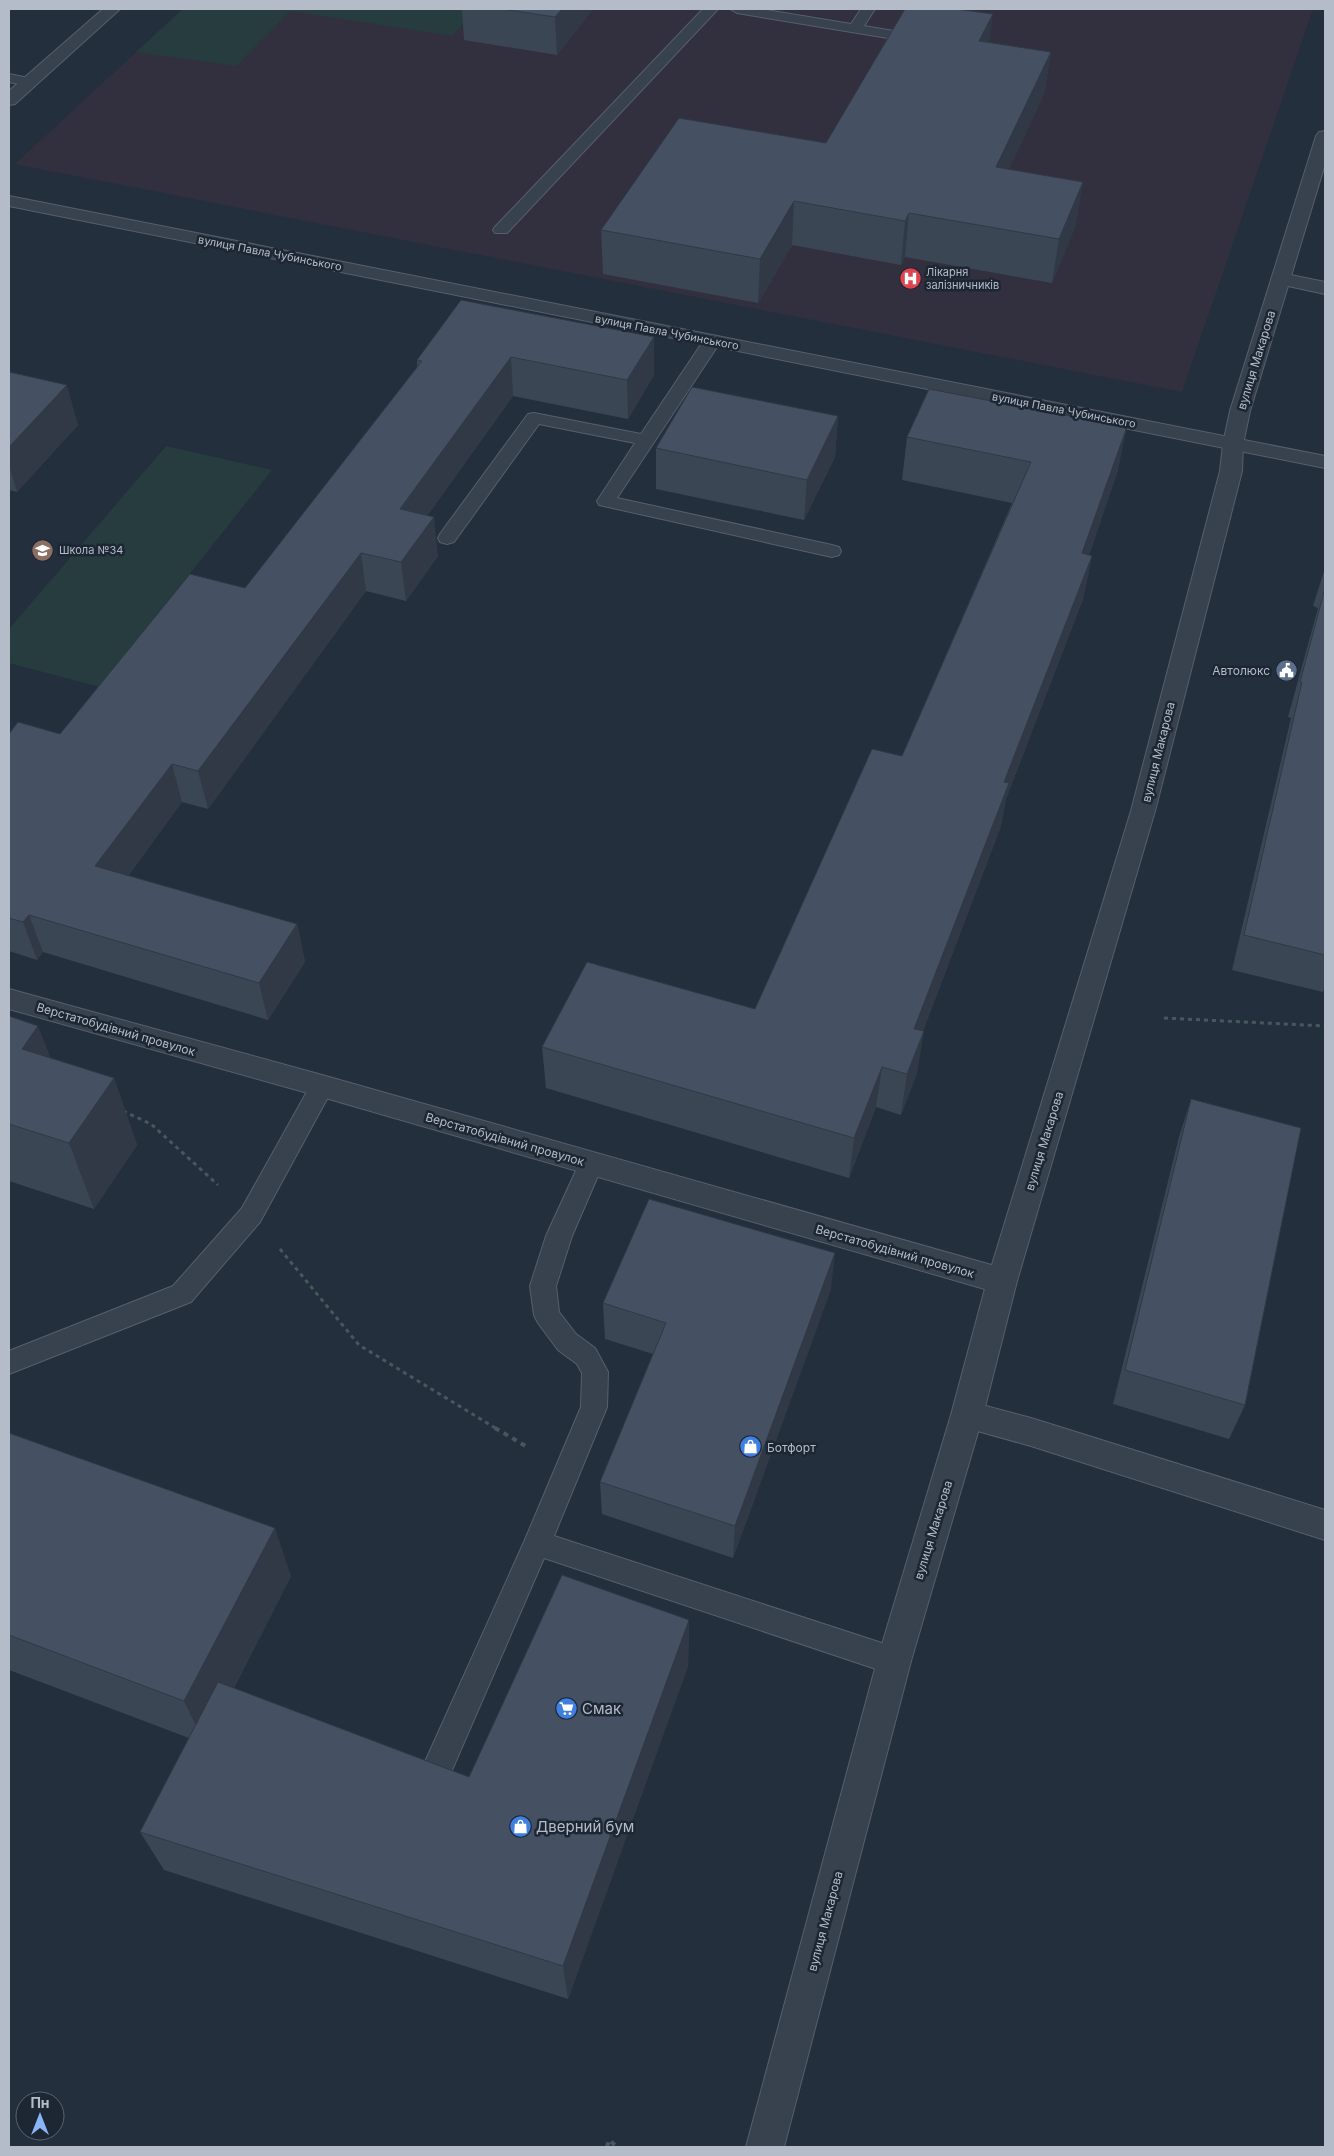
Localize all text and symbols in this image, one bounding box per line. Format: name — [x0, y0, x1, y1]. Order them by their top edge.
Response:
street label: вулиця Павла Чубинського — [197, 232, 343, 274]
place label: Лікарня залізничників — [926, 265, 999, 292]
hospital icon: Лікарня залізничників — [898, 266, 922, 290]
street label: вулиця Макарова — [1234, 309, 1278, 411]
street label: вулиця Павла Чубинського — [594, 311, 740, 353]
street label: вулиця Павла Чубинського — [991, 389, 1137, 431]
school or university icon: Школа №34 — [31, 538, 55, 562]
place label: Школа №34 — [59, 543, 123, 557]
public building icon: Автолюкс — [1274, 658, 1298, 682]
place label: Автолюкс — [1212, 663, 1270, 678]
street label: вулиця Макарова — [1138, 700, 1178, 804]
street label: Верстатобудівний провулок — [35, 999, 198, 1059]
street label: вулиця Макарова — [1022, 1090, 1066, 1192]
street label: Верстатобудівний провулок — [424, 1109, 587, 1169]
street label: Верстатобудівний провулок — [814, 1221, 977, 1281]
shop icon: Ботфорт — [739, 1435, 763, 1459]
place label: Ботфорт — [767, 1440, 816, 1455]
street label: вулиця Макарова — [911, 1479, 955, 1581]
supermarket icon: Смак — [554, 1696, 578, 1720]
place label: Смак — [582, 1699, 621, 1718]
shop icon: Дверний бум — [508, 1814, 532, 1838]
place label: Дверний бум — [536, 1817, 634, 1836]
street label: вулиця Макарова — [804, 1869, 846, 1973]
north arrow — [15, 2091, 65, 2141]
text: Пн — [30, 2094, 50, 2111]

